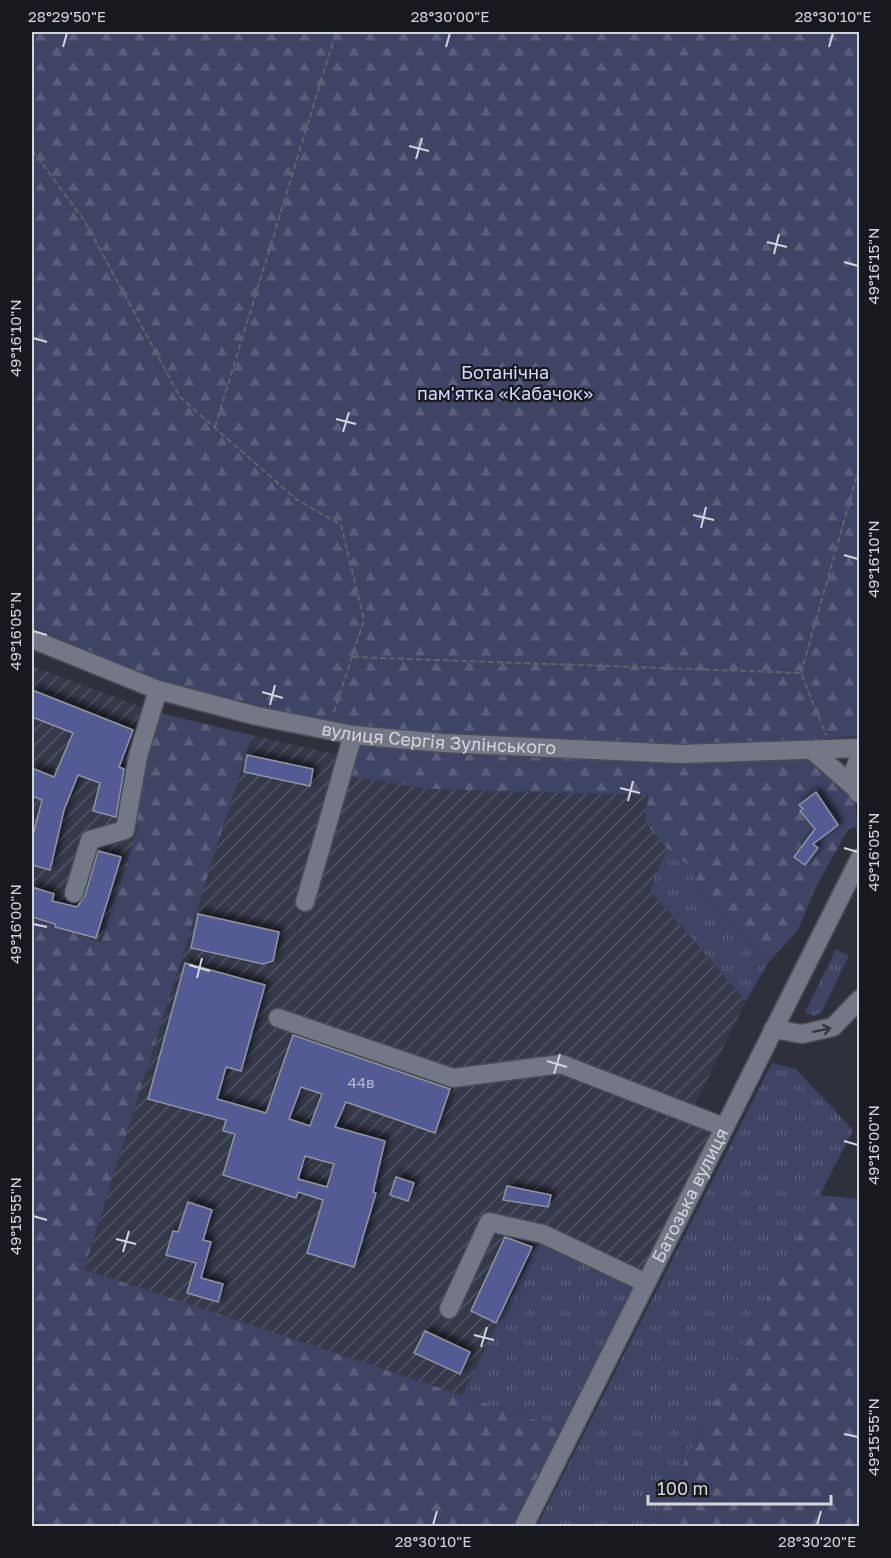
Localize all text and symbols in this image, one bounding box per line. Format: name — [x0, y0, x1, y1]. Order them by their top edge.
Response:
text: 28°29'50"E — [28, 7, 106, 25]
text: 28°30'00"E — [411, 7, 489, 25]
text: 28°30'10"E — [795, 7, 871, 25]
text: 49°16'15"N — [864, 228, 882, 304]
text: 49°16'10"N — [6, 299, 24, 377]
park label: Ботанічна пам'ятка «Кабачок» — [417, 361, 593, 404]
text: 49°16'10"N — [864, 520, 882, 598]
text: 49°16'05"N — [6, 592, 24, 670]
street label: вулиця Сергія Зулінського — [320, 717, 557, 758]
text: 49°16'05"N — [864, 813, 882, 891]
text: 49°16'00"N — [6, 884, 24, 964]
one-way arrow — [812, 1024, 831, 1035]
house number: 44в — [348, 1073, 374, 1091]
text: 49°16'00"N — [864, 1105, 882, 1185]
street label: Батозька вулиця — [646, 1124, 732, 1266]
text: 49°15'55"N — [6, 1177, 24, 1255]
text: 49°15'55"N — [864, 1398, 882, 1476]
scale bar — [648, 1468, 831, 1506]
text: 100 m — [657, 1477, 708, 1499]
text: 28°30'10"E — [395, 1532, 471, 1550]
text: 28°30'20"E — [778, 1532, 856, 1550]

